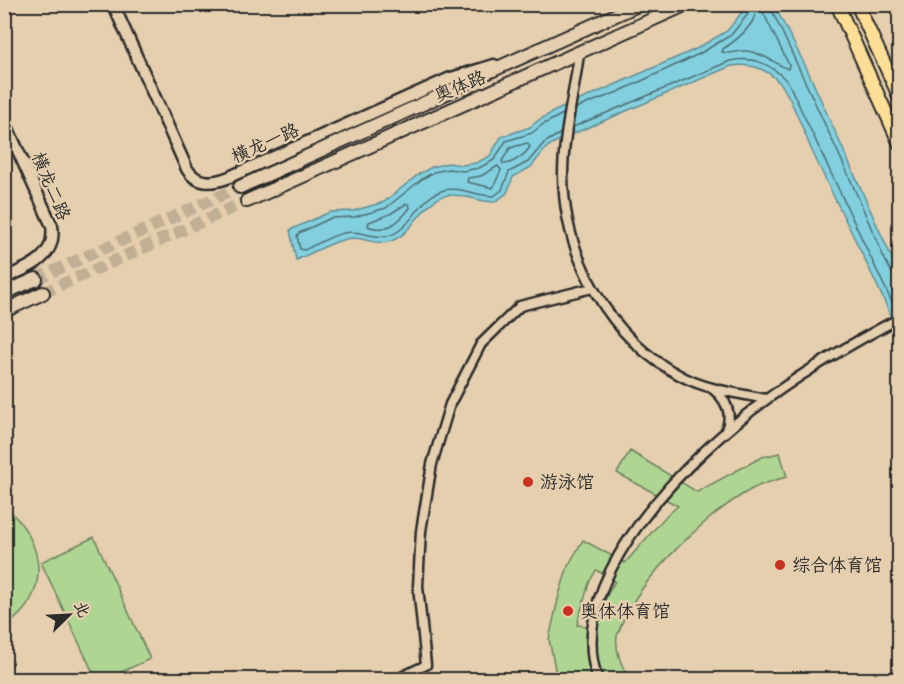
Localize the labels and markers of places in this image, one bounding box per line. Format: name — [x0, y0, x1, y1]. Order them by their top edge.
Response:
place label: 游泳馆 — [540, 467, 594, 494]
marker: 游泳馆 — [521, 475, 535, 489]
place label: 综合体育馆 — [792, 550, 882, 577]
marker: 综合体育馆 — [773, 558, 787, 572]
place label: 奥体体育馆 — [580, 596, 670, 623]
marker: 奥体体育馆 — [561, 604, 575, 618]

